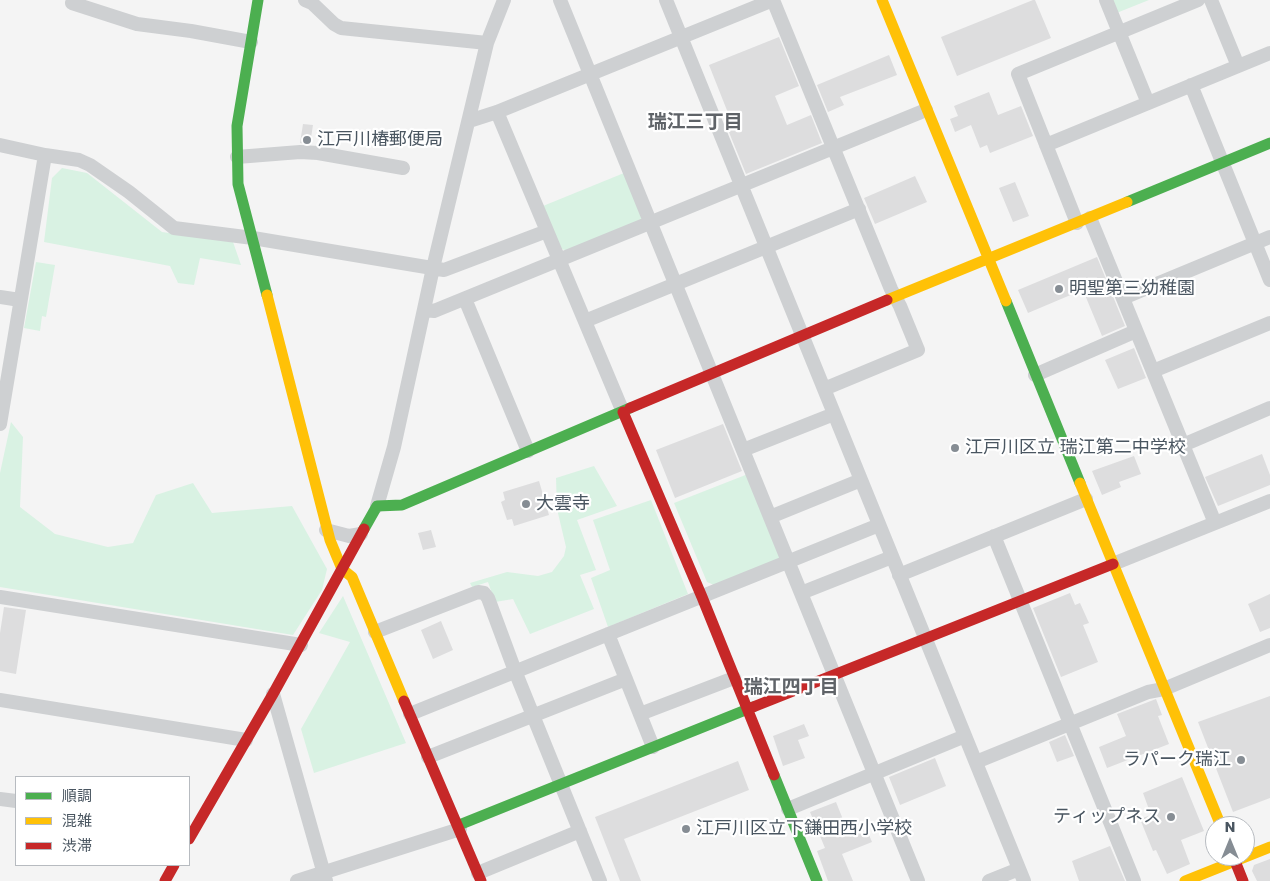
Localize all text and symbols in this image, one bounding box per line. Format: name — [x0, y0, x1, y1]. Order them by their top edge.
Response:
district label: 瑞江三丁目 — [648, 112, 742, 134]
place label: 江戸川椿郵便局 — [317, 129, 443, 151]
marker: 江戸川椿郵便局 — [301, 134, 313, 146]
place label: 明聖第三幼稚園 — [1069, 278, 1195, 300]
marker: 明聖第三幼稚園 — [1053, 283, 1065, 295]
place label: 江戸川区立 瑞江第二中学校 — [965, 437, 1186, 459]
marker: 江戸川区立 瑞江第二中学校 — [949, 442, 961, 454]
place label: 大雲寺 — [536, 493, 590, 515]
marker: 大雲寺 — [520, 498, 532, 510]
district label: 瑞江四丁目 — [744, 677, 838, 699]
place label: ラパーク瑞江 — [1123, 749, 1231, 771]
marker: ラパーク瑞江 — [1235, 754, 1247, 766]
legend — [15, 776, 190, 866]
text: 順調 — [62, 785, 92, 806]
place label: ティップネス — [1053, 806, 1161, 828]
text: 混雑 — [62, 810, 92, 831]
marker: ティップネス — [1165, 811, 1177, 823]
north arrow — [1205, 816, 1255, 866]
text: N — [1225, 817, 1235, 837]
place label: 江戸川区立下鎌田西小学校 — [696, 818, 912, 840]
marker: 江戸川区立下鎌田西小学校 — [680, 823, 692, 835]
text: 渋滞 — [62, 835, 92, 856]

